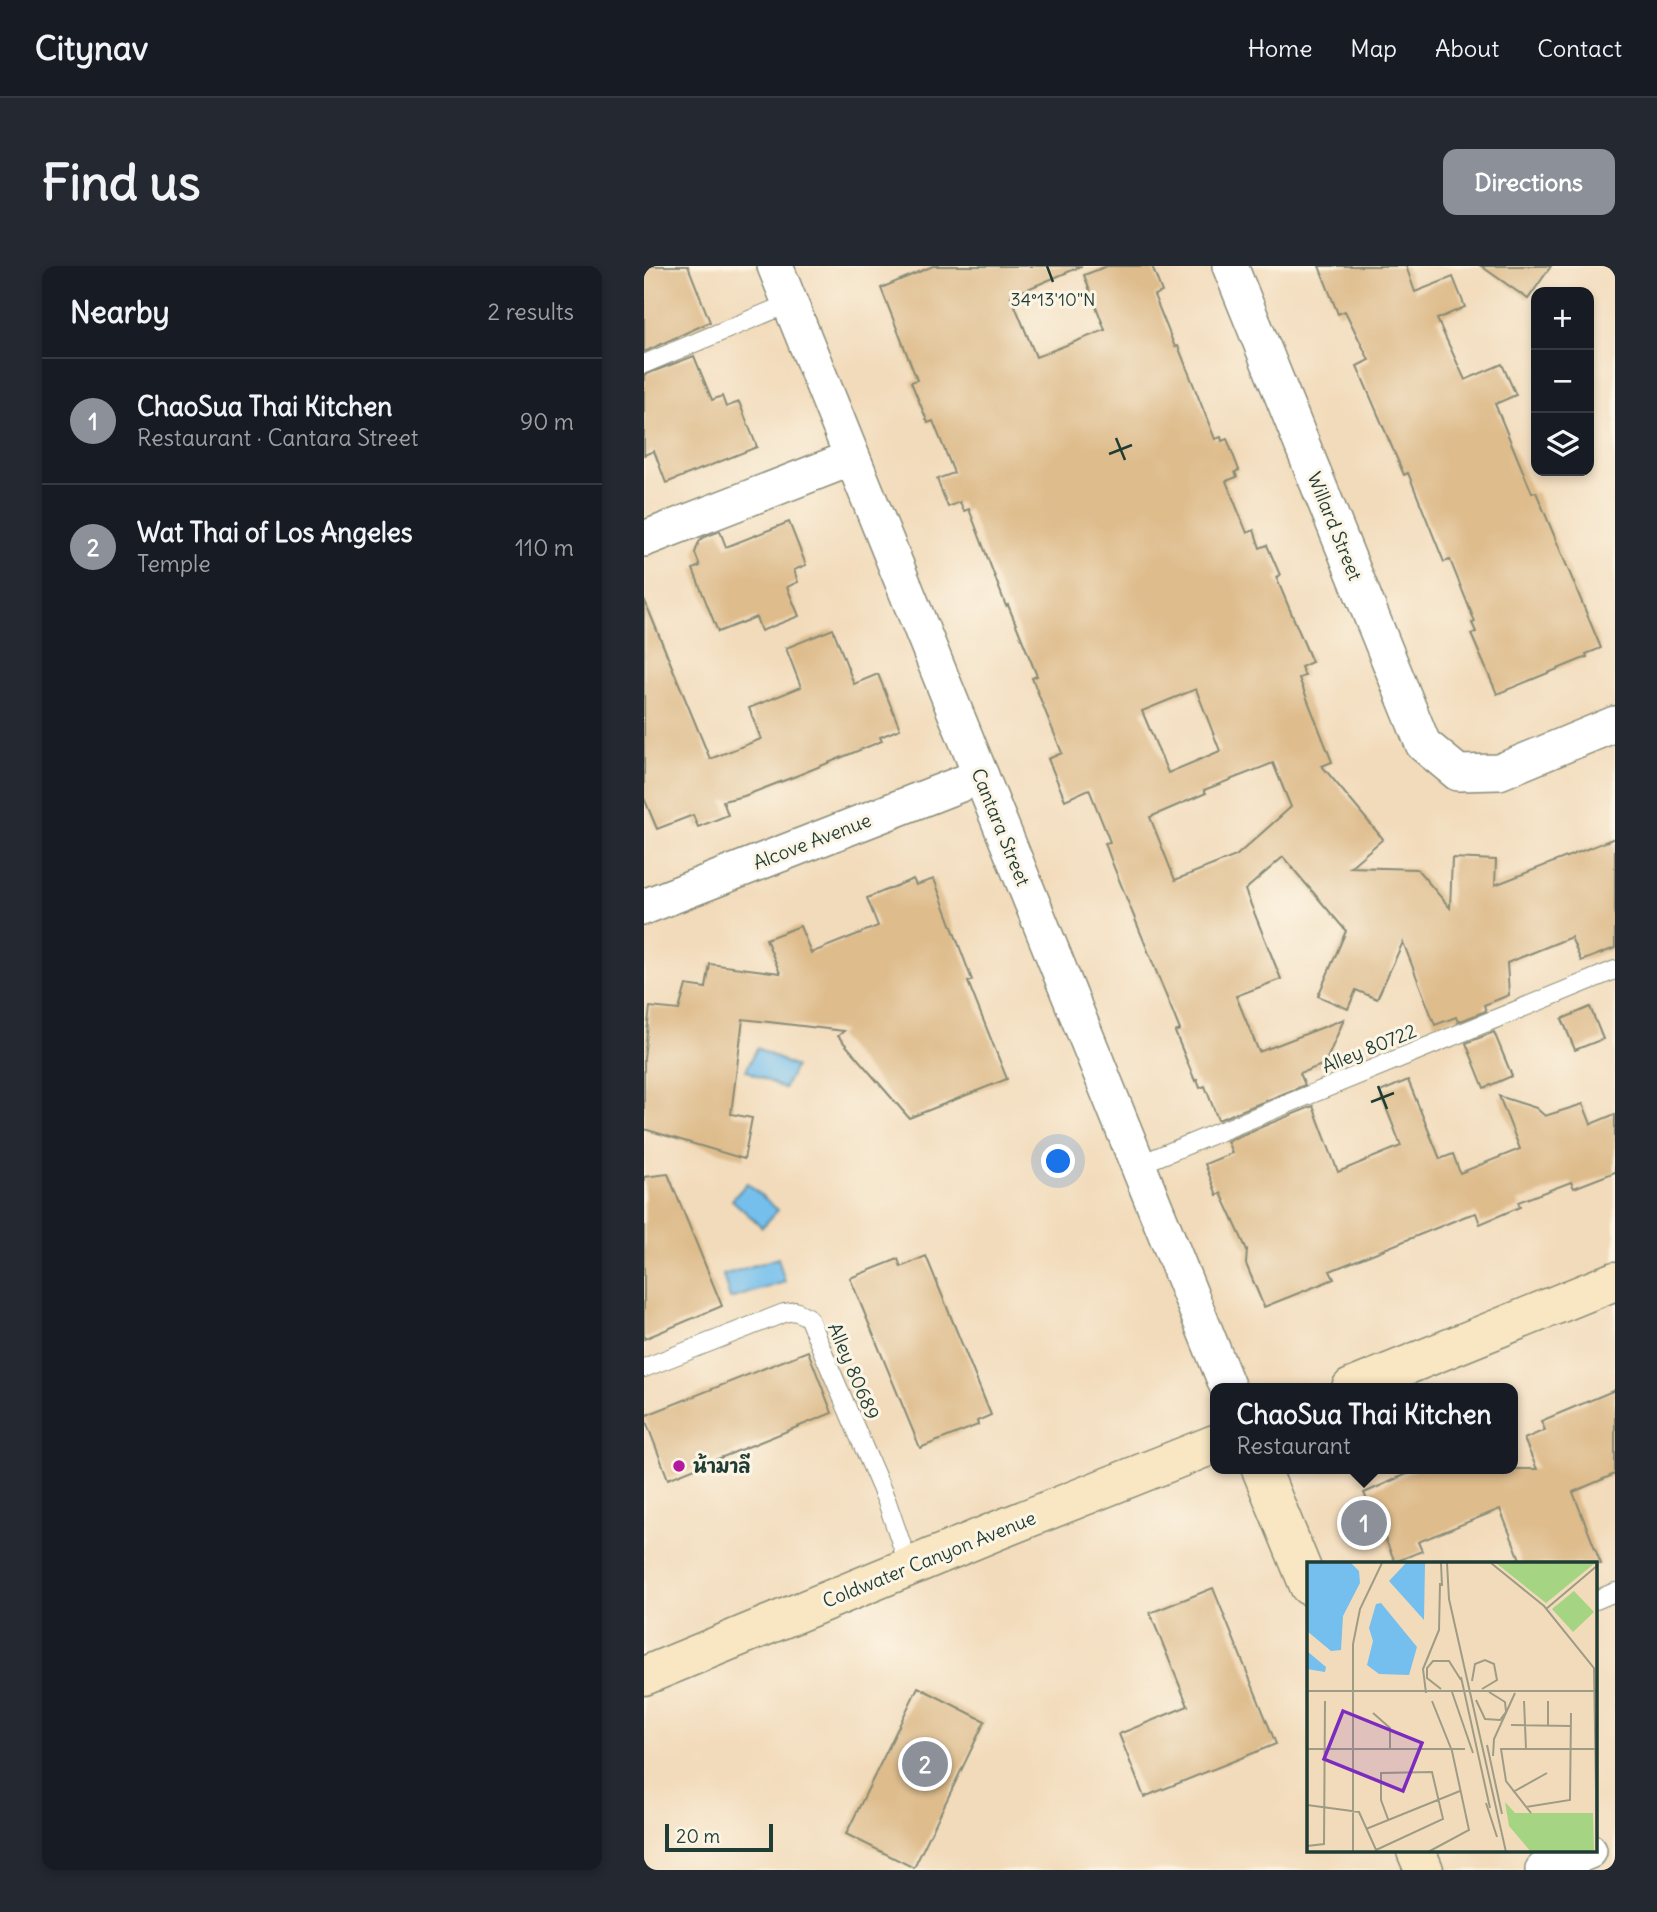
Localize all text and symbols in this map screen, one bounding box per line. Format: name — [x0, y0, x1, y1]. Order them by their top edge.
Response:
text: Citynav — [35, 27, 148, 69]
text: Home — [1248, 33, 1312, 63]
text: Map — [1350, 33, 1397, 63]
text: About — [1435, 33, 1499, 63]
text: Contact — [1537, 33, 1622, 63]
button: Directions — [1443, 149, 1615, 215]
text: Find us — [42, 152, 200, 213]
map controls — [1531, 287, 1594, 476]
button: + — [1531, 287, 1594, 350]
text: 34°13'10"N — [1010, 288, 1096, 311]
text: Nearby — [70, 293, 170, 331]
text: 2 results — [488, 297, 574, 326]
button: − — [1531, 350, 1594, 413]
text: ChaoSua Thai Kitchen — [137, 390, 392, 423]
text: 1 — [88, 407, 98, 436]
text: 90 m — [520, 407, 574, 436]
button: layers — [1531, 413, 1594, 476]
text: Restaurant · Cantara Street — [137, 423, 419, 452]
street label: Willard Street — [1302, 468, 1368, 584]
text: Wat Thai of Los Angeles — [137, 516, 413, 549]
text: 2 — [87, 533, 99, 562]
text: 110 m — [515, 533, 574, 562]
text: Temple — [137, 549, 211, 578]
street label: Cantara Street — [966, 765, 1036, 889]
street label: Alcove Avenue — [750, 808, 874, 874]
street label: Alley 80722 — [1318, 1018, 1420, 1078]
your location — [1041, 1144, 1075, 1178]
street label: Alley 80689 — [823, 1319, 885, 1423]
popup — [1210, 1383, 1518, 1474]
text: ChaoSua Thai Kitchen — [1236, 1398, 1492, 1431]
text: Restaurant — [1236, 1431, 1351, 1460]
place label: น้ามาลี — [693, 1453, 751, 1478]
marker: น้ามาลี — [671, 1458, 687, 1474]
pin: 1 — [1341, 1497, 1387, 1549]
street label: Coldwater Canyon Avenue — [819, 1505, 1039, 1613]
inset map — [1307, 1562, 1598, 1853]
pin: 2 — [902, 1738, 948, 1790]
scale bar — [665, 1821, 774, 1853]
text: 20 m — [676, 1824, 720, 1848]

